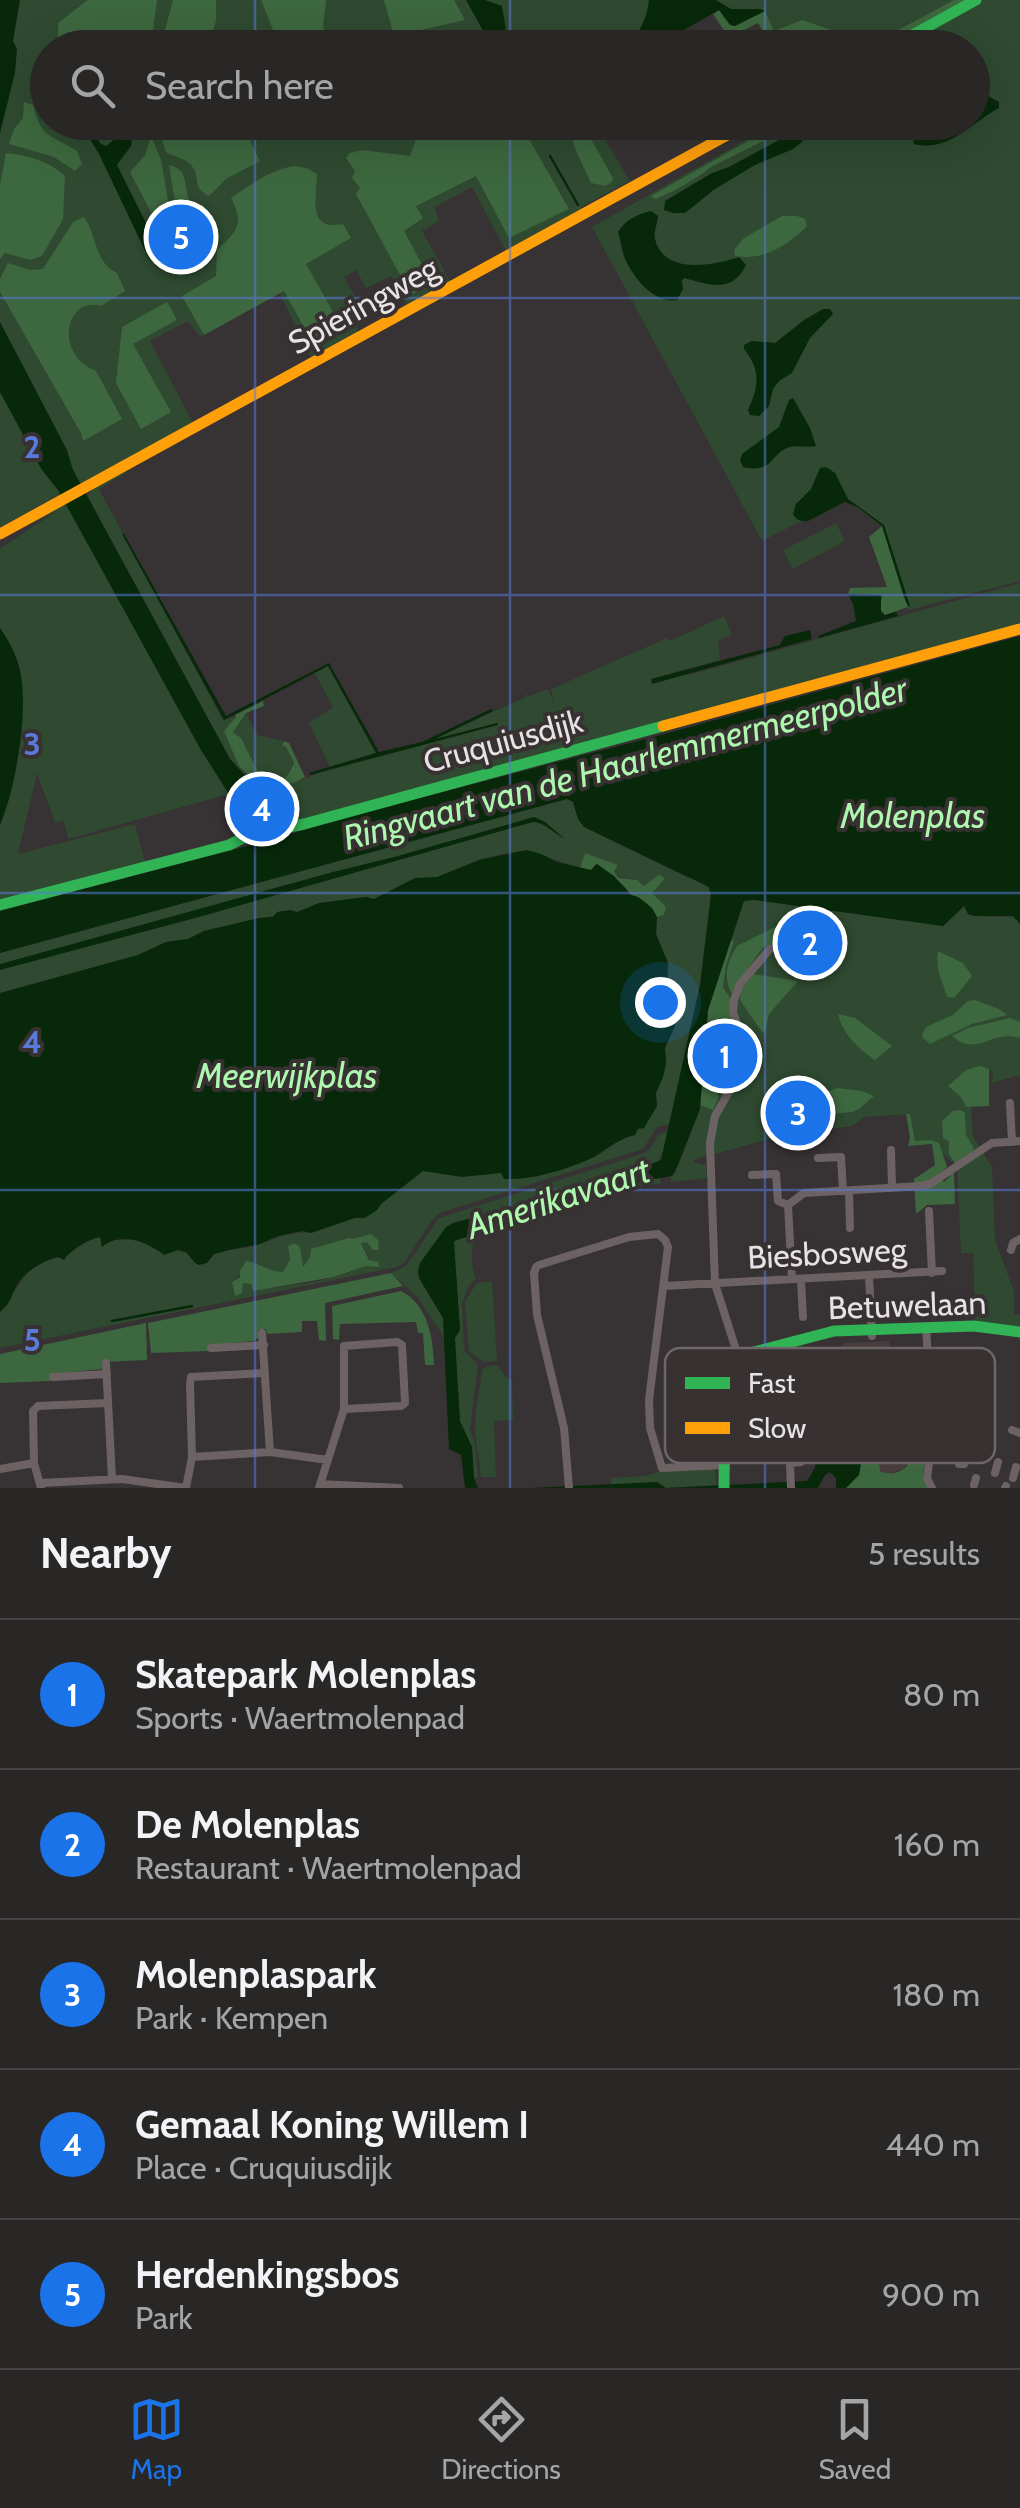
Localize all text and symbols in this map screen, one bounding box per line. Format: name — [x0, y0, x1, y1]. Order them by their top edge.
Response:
search box — [30, 30, 990, 140]
icon: search — [65, 58, 120, 113]
text: Search here — [145, 62, 334, 109]
pin: 5 — [148, 200, 214, 274]
street label: Spieringweg — [281, 247, 446, 362]
text: 2 — [24, 427, 40, 466]
water label: Ringvaart van de Haarlemmermeerpolder — [338, 667, 913, 859]
street label: Cruquiusdijk — [419, 701, 588, 781]
text: 3 — [23, 724, 41, 763]
pin: 4 — [230, 772, 294, 846]
water label: Molenplas — [840, 794, 985, 837]
pin: 2 — [778, 906, 842, 980]
your location — [635, 977, 686, 1028]
pin: 1 — [692, 1018, 758, 1094]
text: 4 — [22, 1022, 42, 1061]
water label: Meerwijkplas — [196, 1054, 377, 1097]
pin: 3 — [766, 1076, 830, 1150]
water label: Amerikavaart — [459, 1148, 656, 1248]
street label: Biesbosweg — [746, 1229, 909, 1277]
street label: Betuwelaan — [827, 1283, 987, 1327]
text: 5 — [23, 1320, 41, 1359]
legend — [665, 1348, 995, 1463]
text: Fast — [748, 1366, 796, 1400]
text: Slow — [748, 1411, 806, 1445]
text: Nearby — [40, 1527, 172, 1579]
text: 5 results — [868, 1534, 980, 1573]
text: Skatepark Molenplas — [135, 1651, 476, 1698]
text: 1 — [67, 1675, 78, 1714]
text: 80 m — [903, 1675, 980, 1714]
text: Sports · Waertmolenpad — [135, 1698, 465, 1737]
text: De Molenplas — [135, 1801, 360, 1848]
text: 2 — [64, 1825, 81, 1864]
text: 160 m — [894, 1825, 980, 1864]
text: Restaurant · Waertmolenpad — [135, 1848, 522, 1887]
text: Molenplaspark — [135, 1951, 377, 1998]
text: 3 — [64, 1975, 81, 2014]
text: 180 m — [893, 1975, 980, 2014]
text: Park · Kempen — [135, 1998, 328, 2037]
text: Gemaal Koning Willem I — [135, 2101, 529, 2148]
text: 4 — [63, 2125, 82, 2164]
text: 440 m — [885, 2125, 980, 2164]
text: Place · Cruquiusdijk — [135, 2148, 392, 2187]
text: Herdenkingsbos — [135, 2251, 399, 2298]
text: 5 — [64, 2275, 81, 2314]
text: 900 m — [882, 2275, 980, 2314]
text: Park — [135, 2298, 193, 2337]
tab: Map — [129, 2392, 184, 2486]
tab: Directions — [441, 2392, 561, 2486]
tab: Saved — [819, 2392, 891, 2486]

